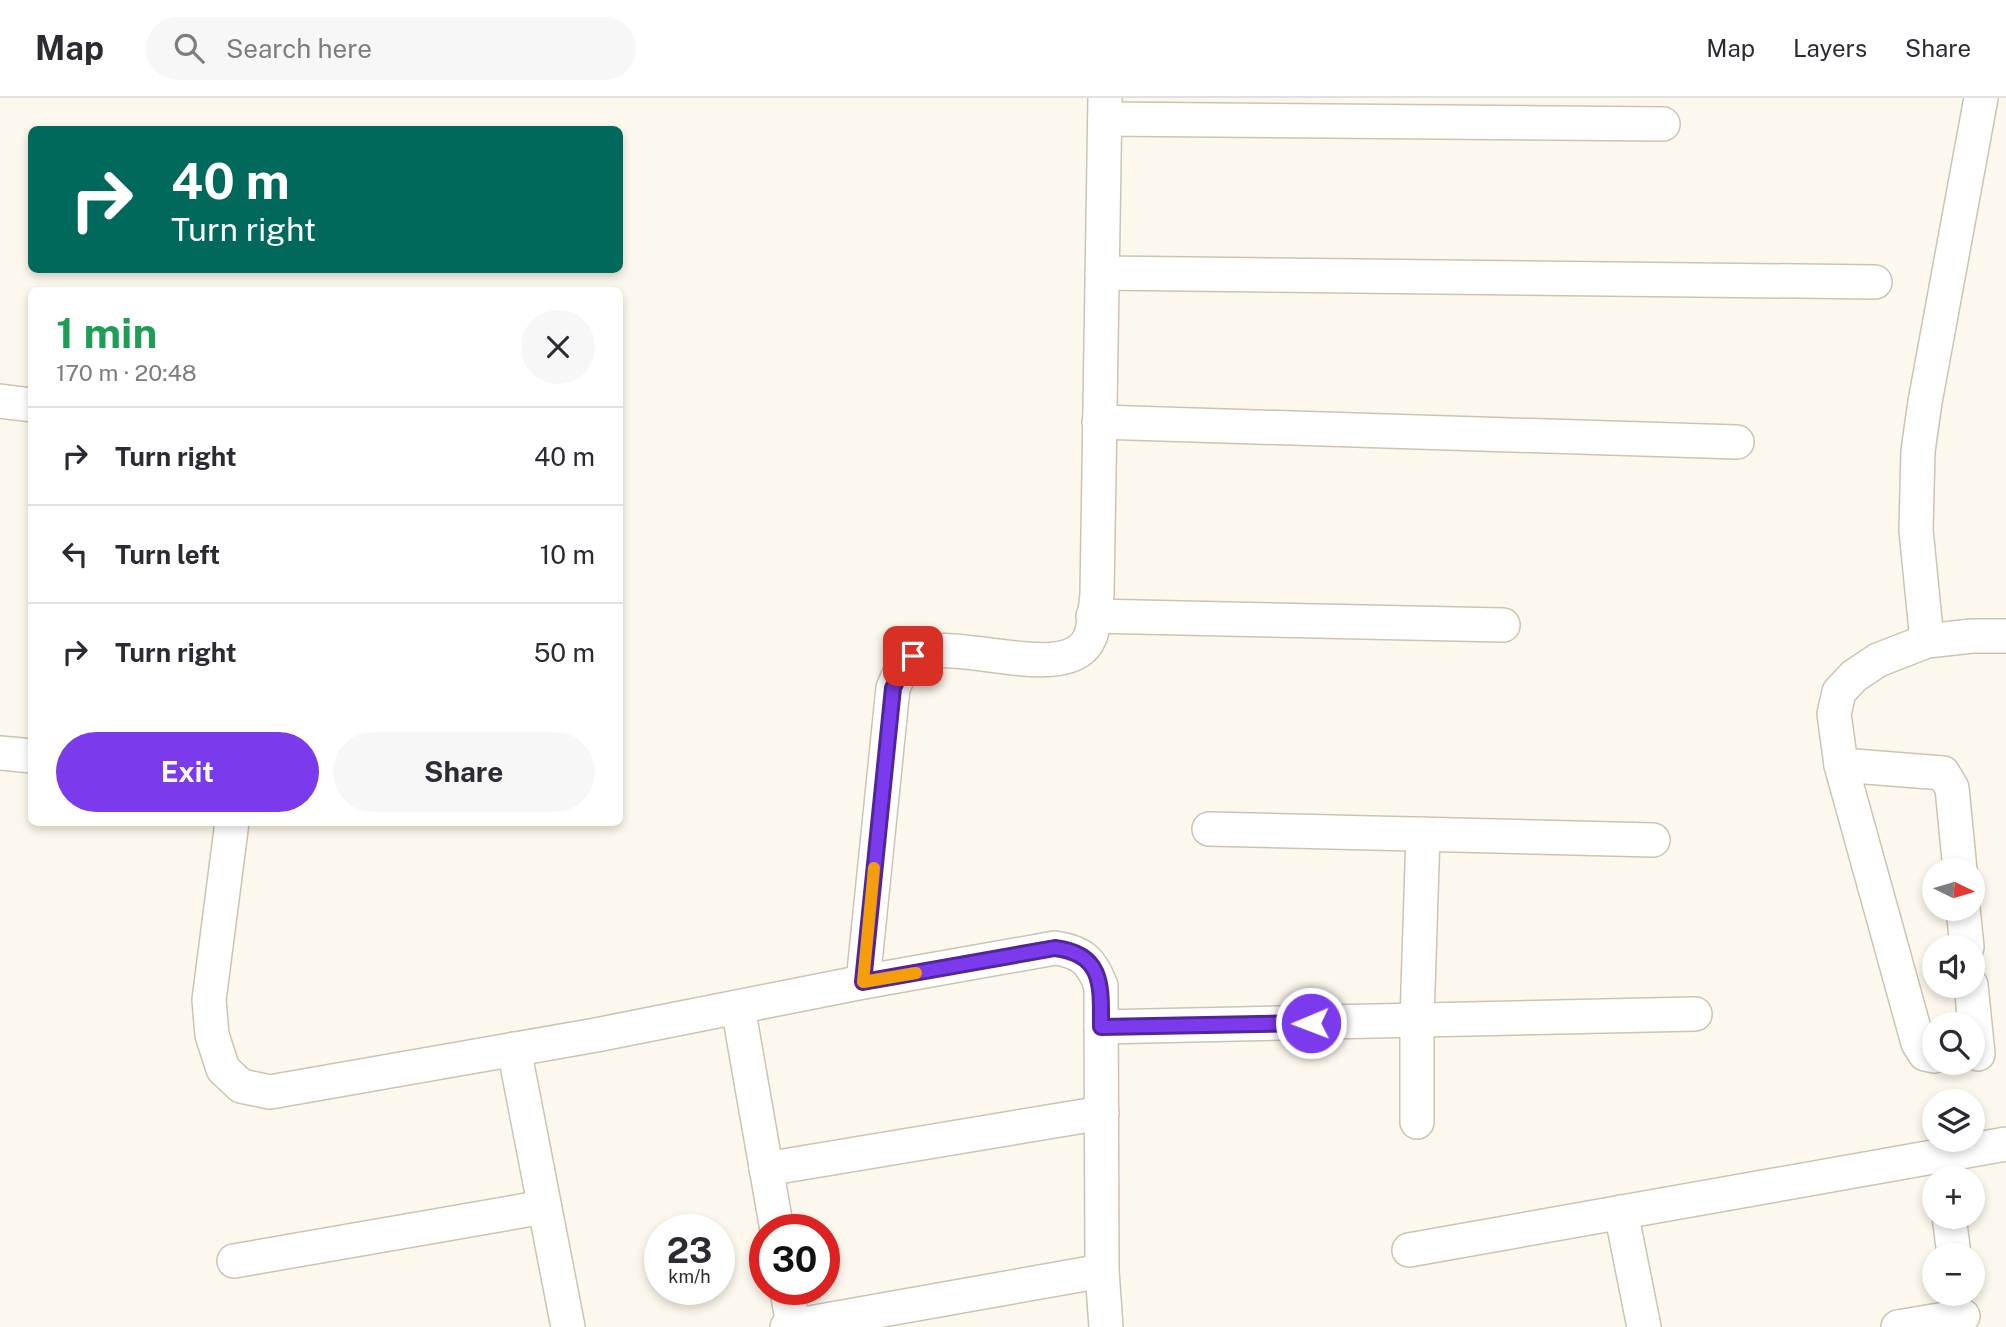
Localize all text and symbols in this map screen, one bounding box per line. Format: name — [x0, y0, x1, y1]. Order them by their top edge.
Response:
search box — [146, 17, 636, 80]
text: Map — [35, 29, 104, 67]
icon: search — [170, 29, 208, 67]
text: Search here — [226, 33, 372, 64]
text: Map — [1706, 34, 1755, 62]
text: Layers — [1793, 34, 1867, 62]
text: Share — [1905, 34, 1971, 62]
text: 40 m — [171, 152, 290, 210]
icon: right — [56, 154, 147, 245]
text: Turn right — [171, 211, 316, 248]
text: 1 min — [56, 308, 157, 357]
button: close — [521, 310, 595, 384]
text: 170 m · 20:48 — [56, 359, 197, 386]
icon: right — [56, 437, 94, 475]
text: Turn right — [115, 441, 237, 472]
text: 40 m — [534, 441, 595, 472]
icon: left — [56, 535, 94, 573]
text: Turn left — [115, 539, 220, 570]
text: 10 m — [540, 539, 595, 570]
pin — [883, 626, 943, 686]
icon: right — [56, 633, 94, 671]
text: Turn right — [115, 637, 237, 668]
text: 50 m — [534, 637, 595, 668]
icon: arrive — [894, 637, 932, 675]
button: Exit — [56, 732, 319, 812]
button: Share — [333, 732, 595, 812]
north arrow — [1922, 858, 1984, 920]
map controls — [1922, 858, 1985, 1306]
button: sound — [1922, 935, 1985, 998]
position arrow — [1274, 986, 1348, 1060]
button: search — [1922, 1012, 1985, 1075]
button: layers — [1922, 1089, 1985, 1152]
button: + — [1922, 1166, 1985, 1229]
speed limit sign: 30 — [749, 1214, 840, 1305]
text: 23 — [667, 1230, 712, 1271]
button: − — [1922, 1243, 1985, 1306]
text: km/h — [668, 1266, 711, 1287]

